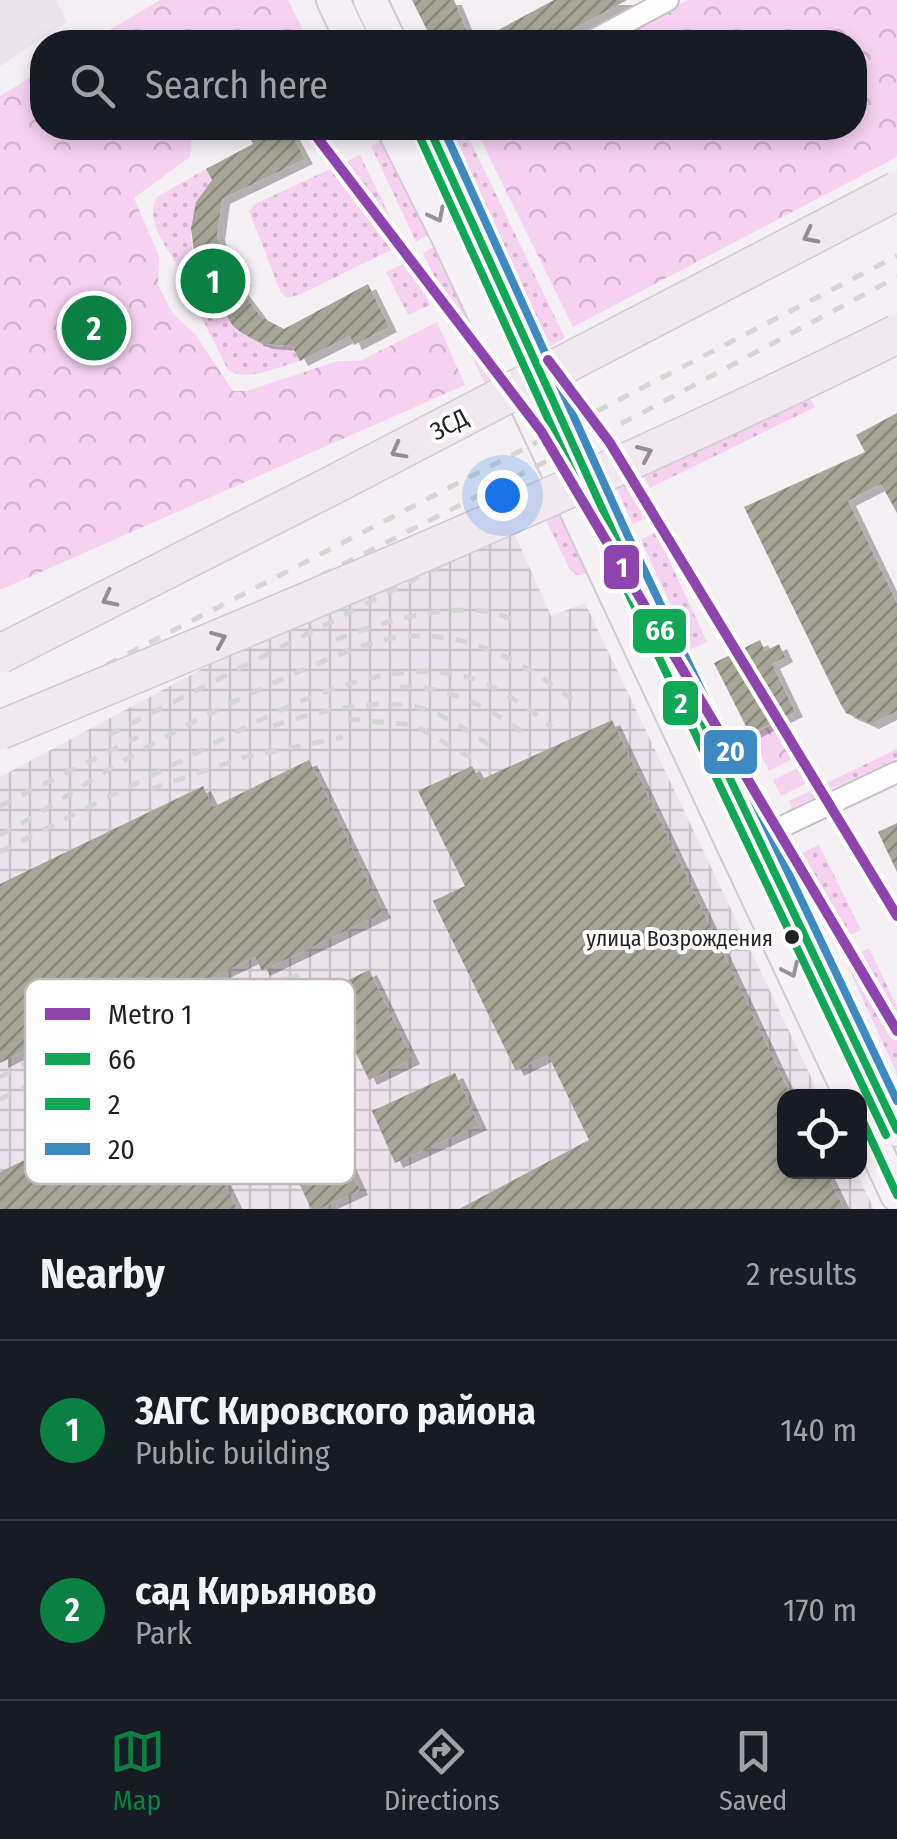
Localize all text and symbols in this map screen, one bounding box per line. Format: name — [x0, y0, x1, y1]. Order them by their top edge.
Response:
search box — [30, 30, 867, 140]
icon: search — [65, 58, 120, 113]
text: Search here — [145, 62, 328, 108]
one-way arrow — [425, 204, 444, 222]
one-way arrow — [803, 224, 821, 243]
pin: 1 — [180, 244, 246, 318]
pin: 2 — [62, 290, 126, 366]
street label: ЗСД — [425, 403, 474, 447]
one-way arrow — [391, 439, 409, 458]
one-way arrow — [635, 445, 653, 465]
your location — [477, 470, 528, 521]
line badge: 1 — [602, 543, 641, 591]
text: 1 — [616, 551, 628, 584]
one-way arrow — [101, 587, 119, 606]
line badge: 66 — [631, 607, 688, 655]
text: 66 — [645, 614, 675, 647]
one-way arrow — [209, 631, 227, 651]
line badge: 2 — [661, 679, 700, 727]
text: 2 — [674, 687, 688, 720]
line badge: 20 — [702, 728, 759, 776]
text: 20 — [716, 735, 745, 768]
place label: улица Возрождения — [586, 925, 773, 952]
marker: улица Возрождения — [782, 927, 802, 947]
one-way arrow — [778, 960, 798, 978]
legend — [25, 979, 355, 1184]
text: Metro 1 — [108, 998, 192, 1031]
text: 66 — [108, 1043, 136, 1076]
text: 2 — [108, 1088, 120, 1121]
map controls — [777, 1089, 867, 1179]
button: locate — [777, 1089, 867, 1179]
text: 20 — [108, 1133, 135, 1166]
text: Nearby — [40, 1249, 165, 1299]
text: 2 results — [746, 1255, 857, 1293]
text: ЗАГС Кировского района — [135, 1388, 536, 1434]
text: 1 — [66, 1411, 79, 1449]
text: 140 m — [780, 1411, 857, 1449]
text: Public building — [135, 1434, 330, 1472]
text: сад Кирьяново — [135, 1568, 377, 1614]
text: 2 — [65, 1591, 80, 1629]
text: 170 m — [783, 1591, 857, 1629]
text: Park — [135, 1614, 192, 1652]
tab: Map — [110, 1724, 165, 1817]
tab: Directions — [384, 1724, 500, 1817]
tab: Saved — [719, 1724, 787, 1817]

